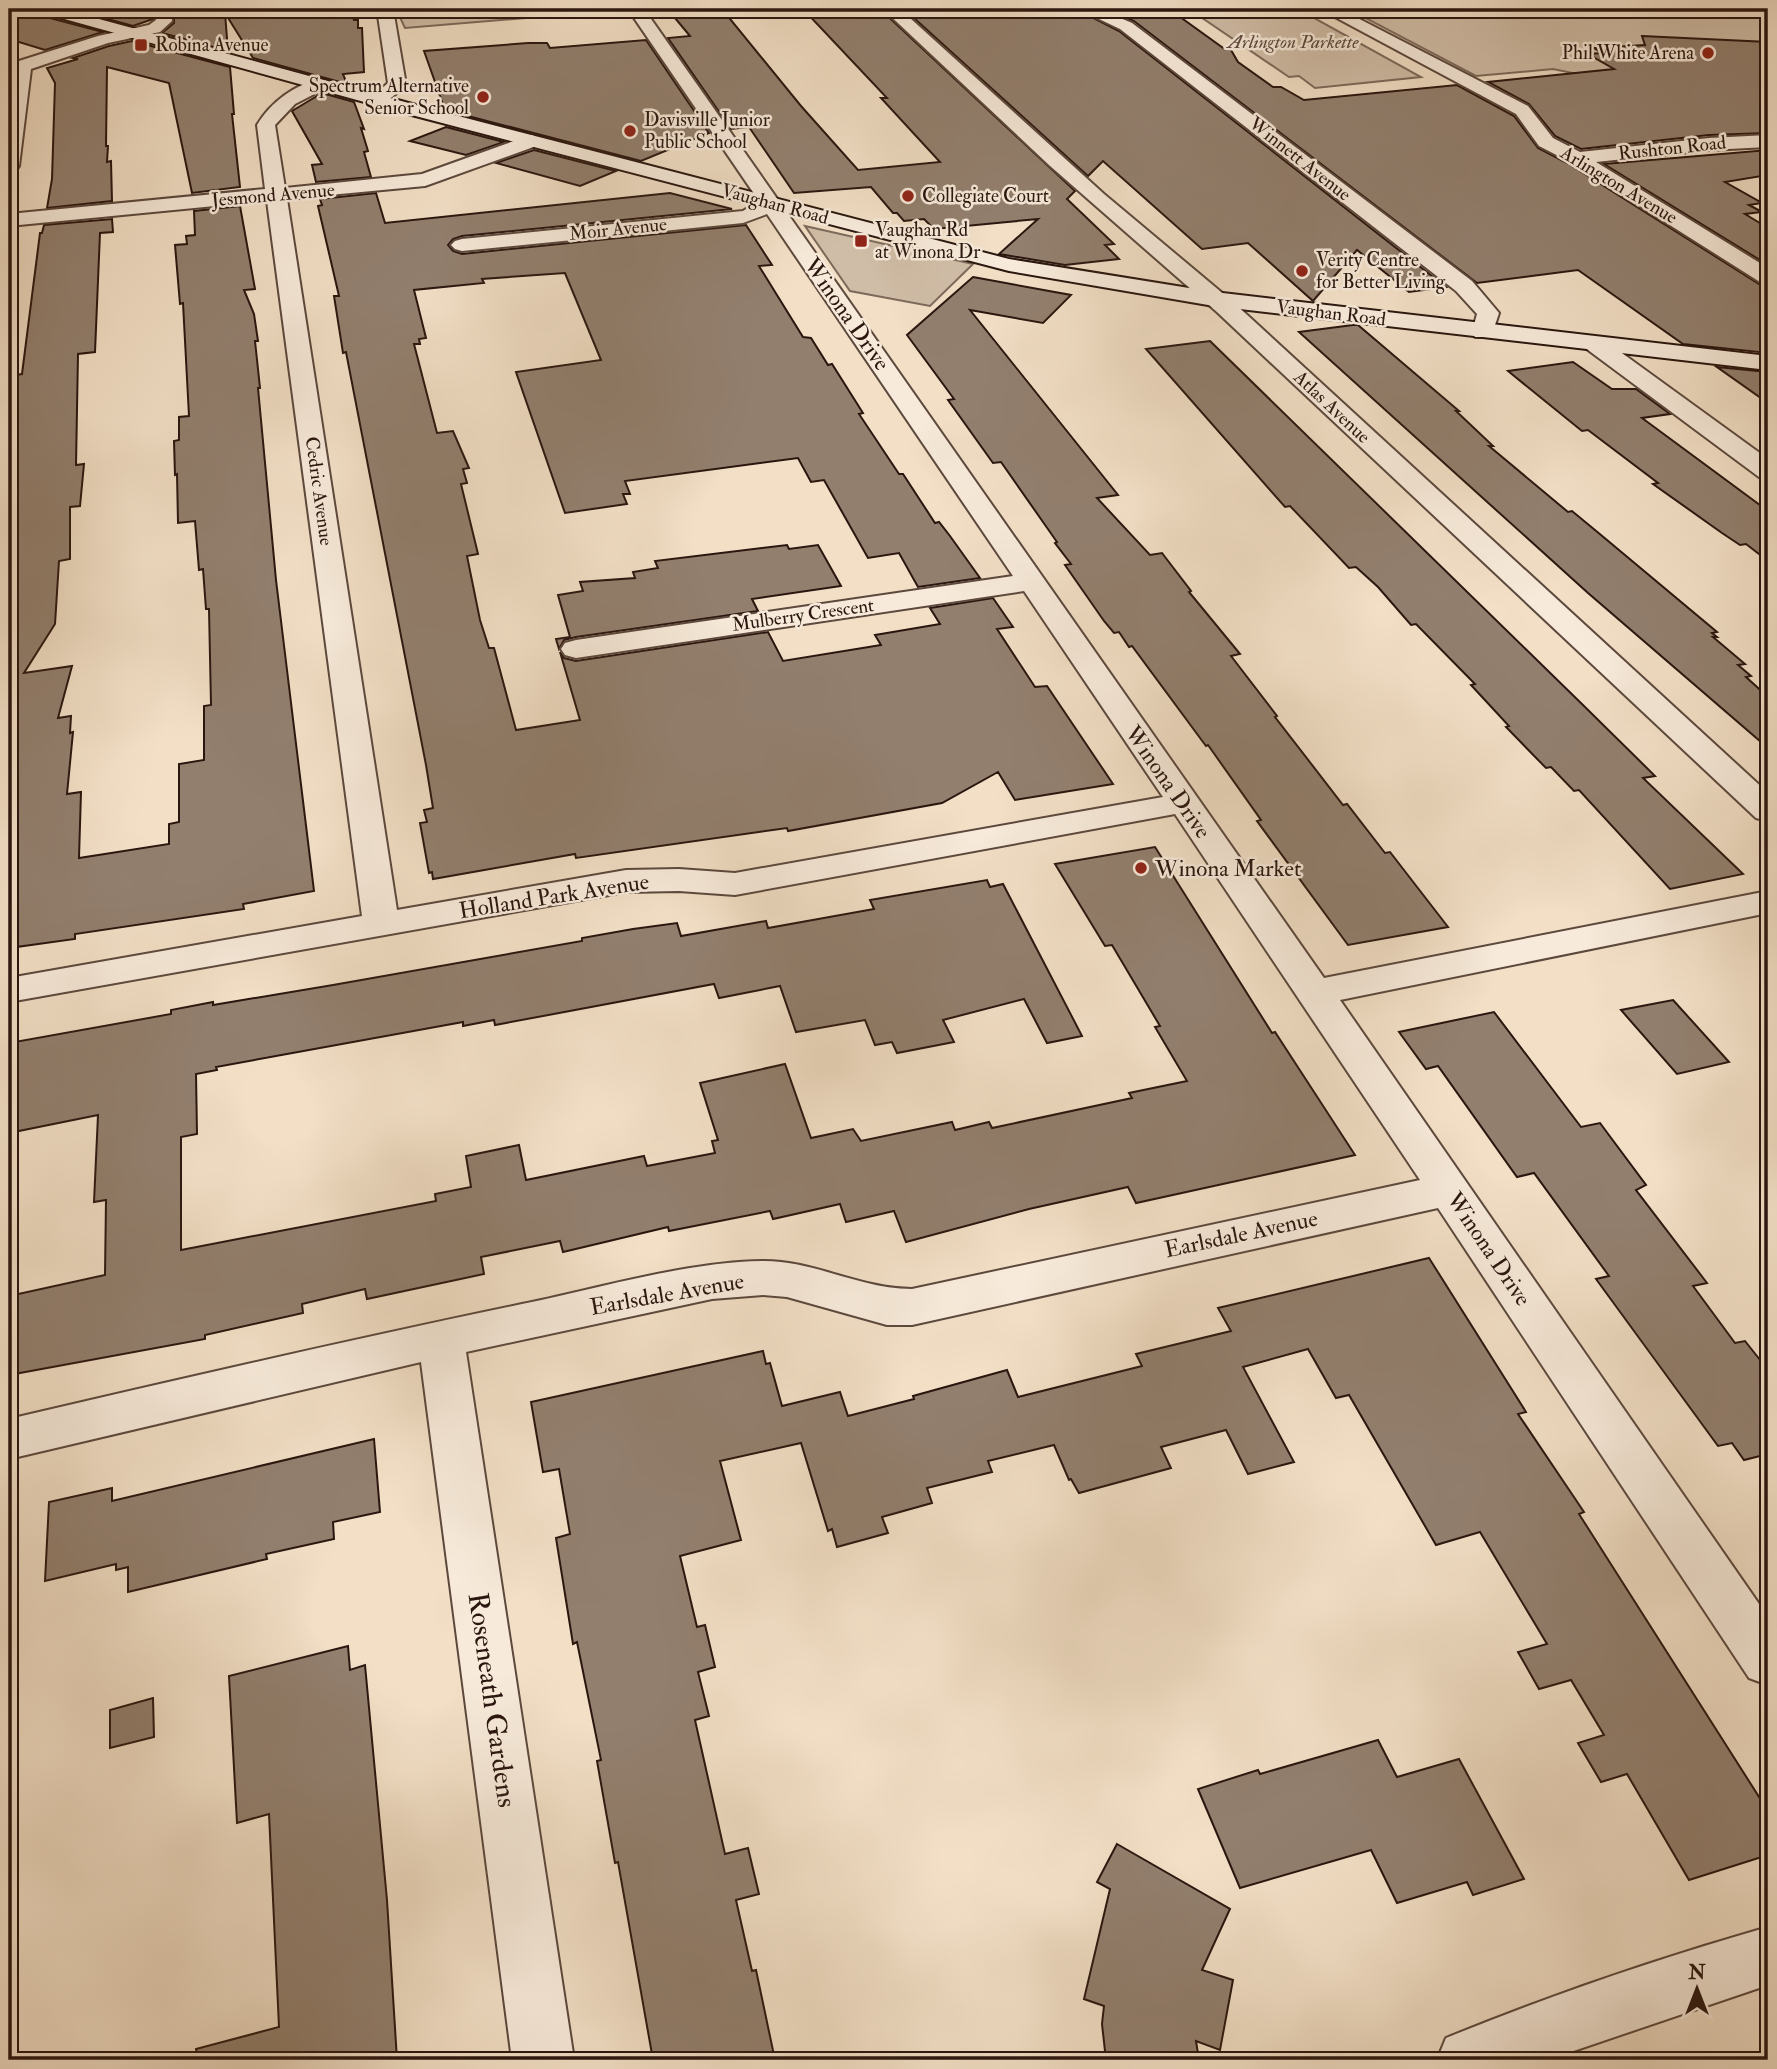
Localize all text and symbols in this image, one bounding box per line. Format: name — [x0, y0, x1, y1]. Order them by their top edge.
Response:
park label: Arlington Parkette — [1226, 30, 1359, 54]
place label: Robina Avenue — [155, 33, 269, 57]
marker: Robina Avenue — [133, 37, 149, 53]
place label: Phil White Arena — [1562, 41, 1694, 65]
marker: Phil White Arena — [1700, 45, 1716, 61]
place label: Spectrum Alternative Senior School — [309, 74, 469, 120]
marker: Spectrum Alternative Senior School — [475, 89, 491, 105]
place label: Davisville Junior Public School — [644, 108, 770, 154]
street label: Winnett Avenue — [1243, 111, 1356, 206]
marker: Davisville Junior Public School — [622, 123, 638, 139]
street label: Rushton Road — [1617, 130, 1728, 166]
street label: Arlington Avenue — [1555, 140, 1682, 229]
street label: Jesmond Avenue — [209, 178, 336, 212]
street label: Vaughan Road — [719, 178, 832, 230]
place label: Collegiate Court — [922, 184, 1049, 208]
marker: Collegiate Court — [900, 188, 916, 204]
street label: Moir Avenue — [568, 212, 668, 246]
place label: Vaughan Rd at Winona Dr — [875, 218, 980, 264]
marker: Vaughan Rd at Winona Dr — [853, 233, 869, 249]
place label: Verity Centre for Better Living — [1316, 248, 1446, 294]
street label: Winona Drive — [797, 251, 897, 376]
marker: Verity Centre for Better Living — [1294, 263, 1310, 279]
street label: Vaughan Road — [1275, 294, 1388, 332]
street label: Atlas Avenue — [1288, 365, 1375, 449]
street label: Cedric Avenue — [299, 435, 339, 547]
street label: Mulberry Crescent — [730, 593, 876, 637]
street label: Winona Drive — [1118, 719, 1218, 844]
place label: Winona Market — [1154, 854, 1301, 883]
marker: Winona Market — [1133, 860, 1149, 876]
street label: Holland Park Avenue — [457, 867, 651, 925]
street label: Winona Drive — [1440, 1186, 1538, 1312]
street label: Earlsdale Avenue — [1162, 1204, 1321, 1264]
street label: Earlsdale Avenue — [588, 1266, 747, 1322]
street label: Roseneath Gardens — [460, 1590, 524, 1810]
north arrow — [1662, 1954, 1732, 2024]
text: N — [1687, 1961, 1706, 1985]

